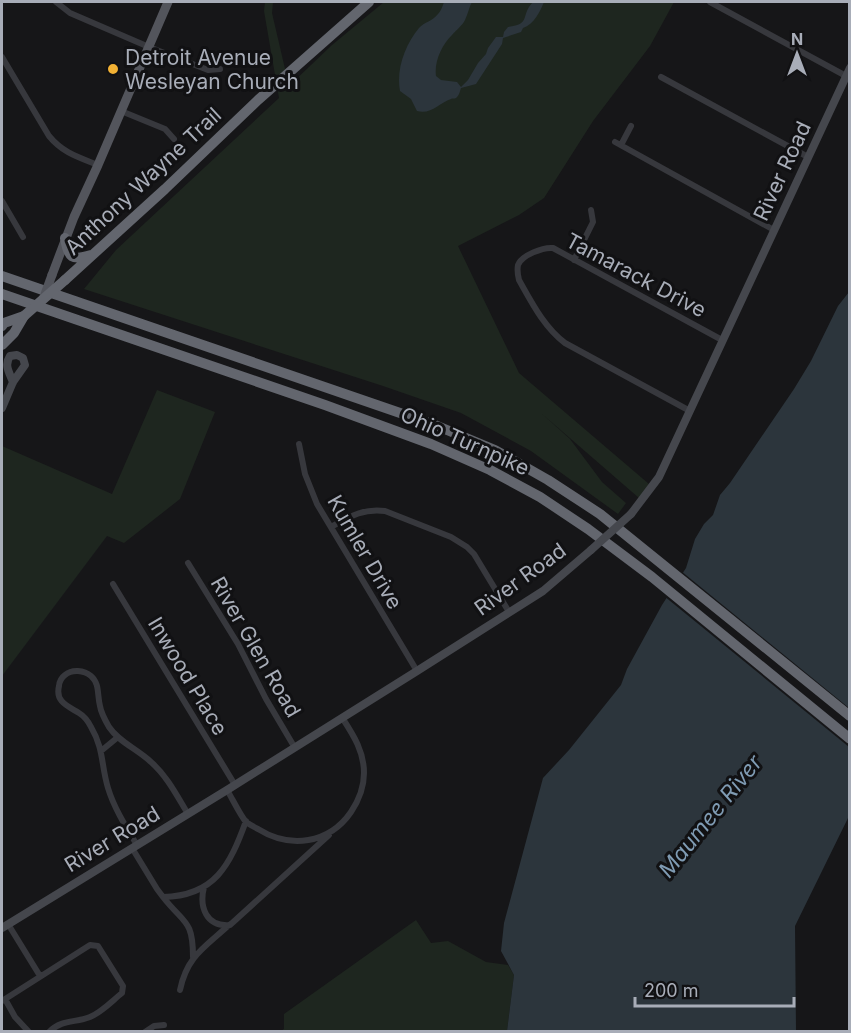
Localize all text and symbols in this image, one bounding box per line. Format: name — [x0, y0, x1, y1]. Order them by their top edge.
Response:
north arrow — [767, 24, 827, 84]
text: N — [791, 29, 803, 49]
place label: Detroit Avenue Wesleyan Church — [125, 45, 299, 94]
marker: Detroit Avenue Wesleyan Church — [106, 62, 120, 76]
street label: Anthony Wayne Trail — [60, 102, 226, 260]
street label: River Road — [748, 117, 816, 225]
street label: Tamarack Drive — [562, 228, 710, 322]
street label: Ohio Turnpike — [397, 401, 533, 481]
street label: Kumler Drive — [322, 491, 408, 613]
street label: River Road — [469, 538, 571, 620]
street label: River Glen Road — [206, 572, 306, 722]
street label: Inwood Place — [143, 612, 233, 740]
water label: Maumee River — [653, 749, 768, 882]
street label: River Road — [60, 801, 164, 877]
scale bar — [635, 970, 794, 1008]
text: 200 m — [644, 980, 699, 1001]

